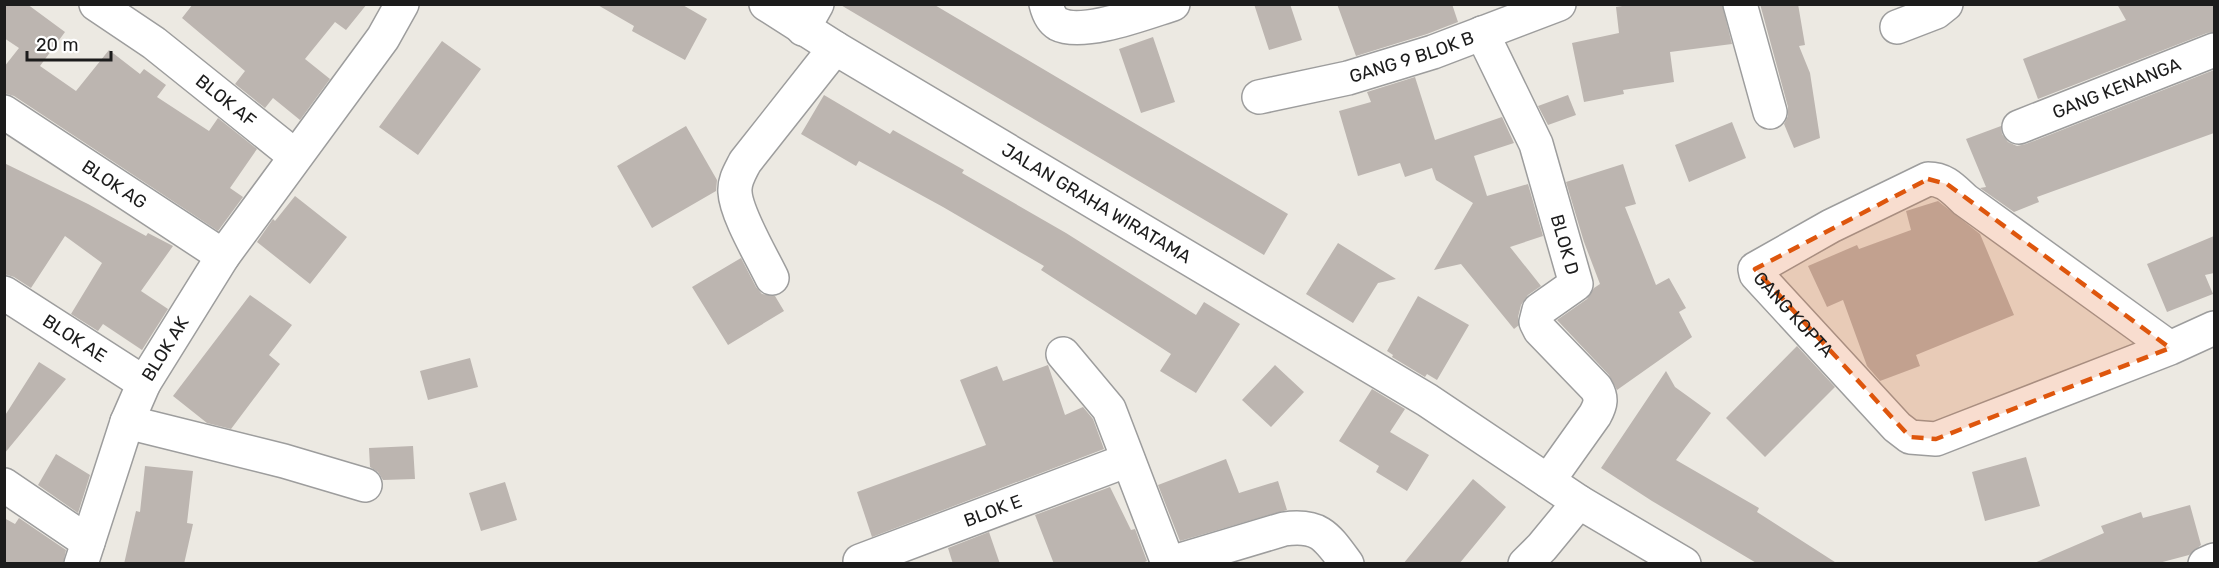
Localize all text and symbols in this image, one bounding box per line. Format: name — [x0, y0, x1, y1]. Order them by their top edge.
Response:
scale bar — [27, 24, 111, 62]
street label: GANG 9 BLOK B — [1347, 26, 1477, 88]
text: 20 m — [36, 34, 78, 56]
street label: GANG KENANGA — [2049, 53, 2184, 124]
street label: BLOK AF — [191, 70, 261, 131]
street label: JALAN GRAHA WIRATAMA — [998, 139, 1195, 268]
street label: BLOK AG — [78, 155, 151, 214]
street label: BLOK D — [1546, 212, 1584, 277]
street label: GANG KOPTA — [1749, 267, 1838, 362]
street label: BLOK AE — [39, 310, 111, 367]
street label: BLOK AK — [137, 312, 194, 385]
street label: BLOK E — [961, 490, 1025, 532]

